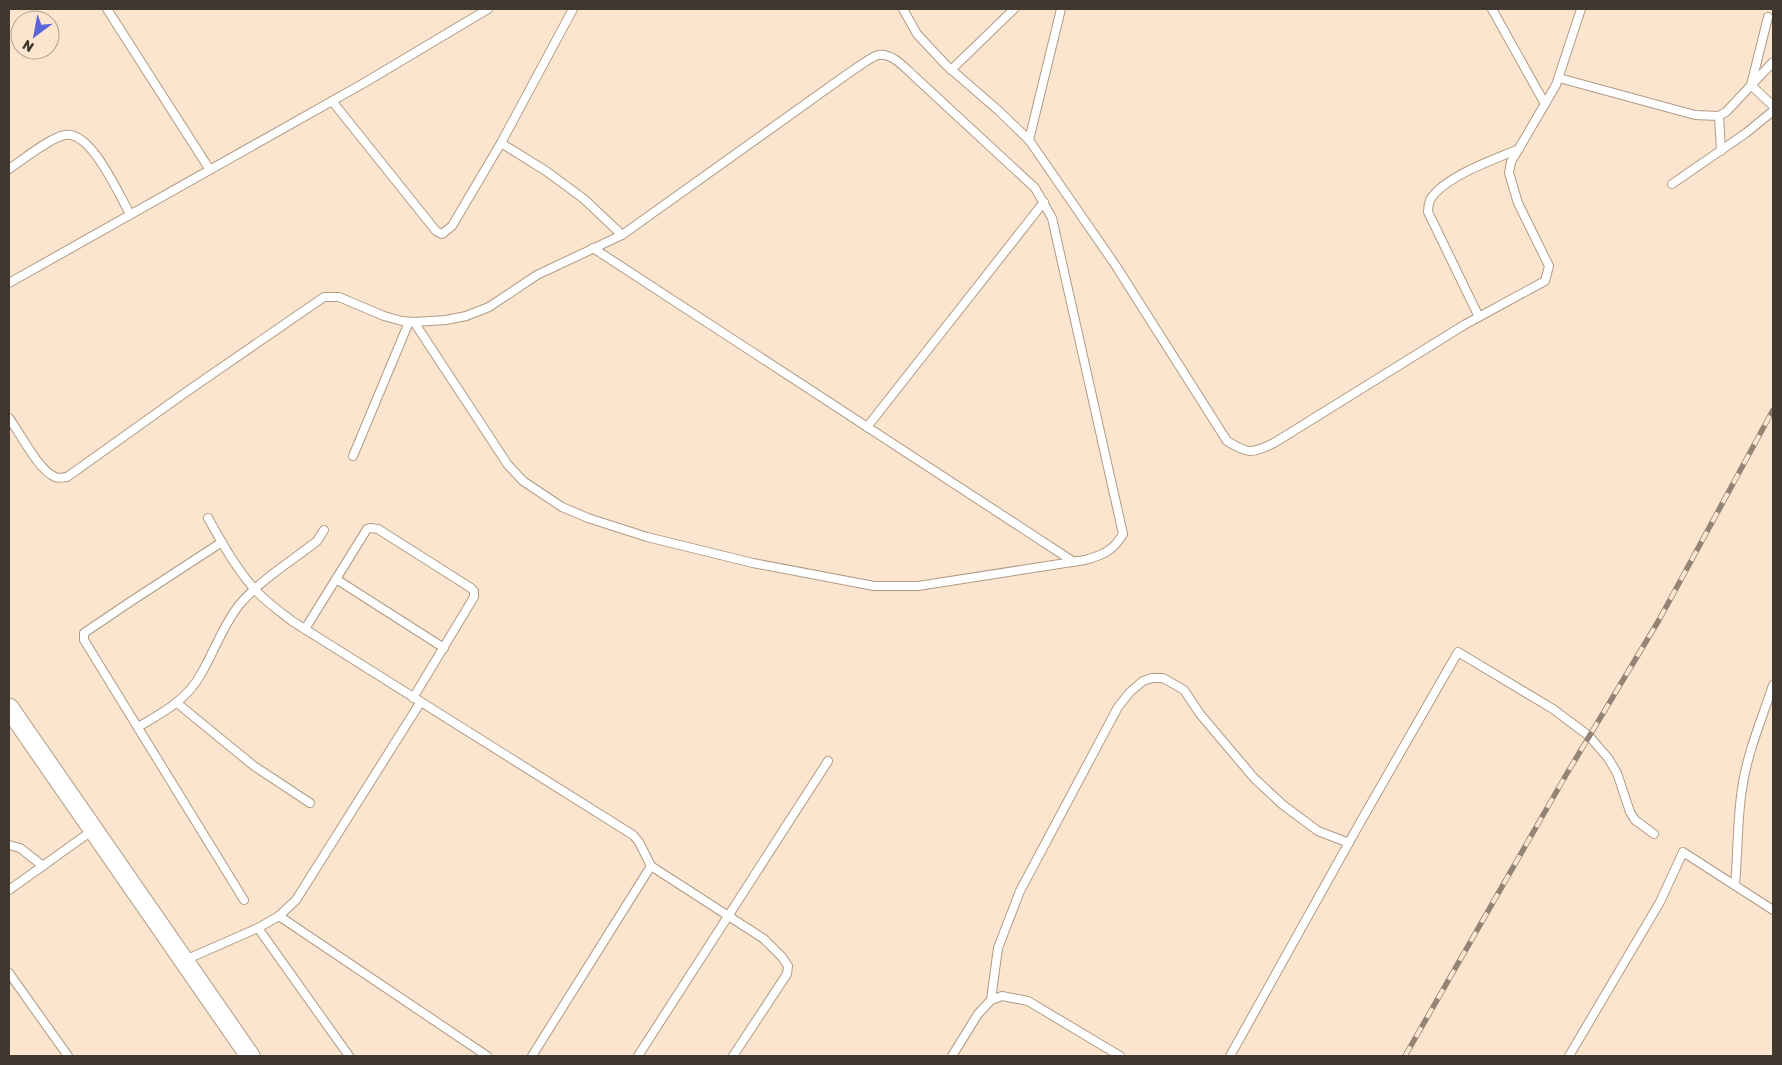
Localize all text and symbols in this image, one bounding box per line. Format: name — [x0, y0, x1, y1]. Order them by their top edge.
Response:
north arrow — [10, 10, 60, 60]
text: N — [20, 36, 37, 55]

